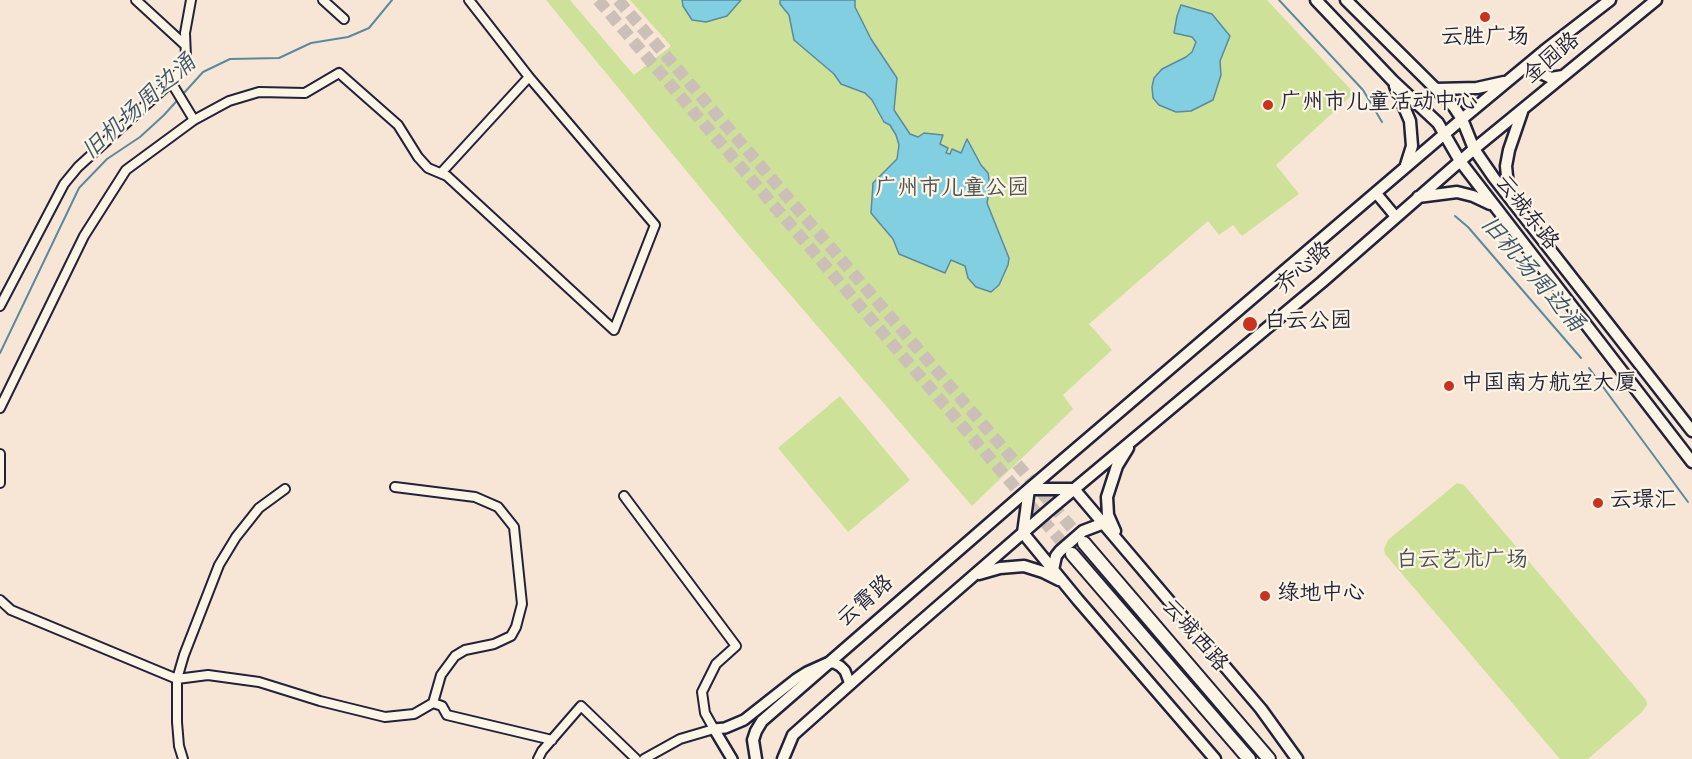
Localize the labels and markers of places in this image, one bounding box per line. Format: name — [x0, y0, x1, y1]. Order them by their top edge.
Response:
marker: 云胜广场 — [1478, 10, 1492, 24]
place label: 云胜广场 — [1441, 27, 1529, 53]
place label: 广州市儿童活动中心 — [1280, 92, 1478, 118]
marker: 广州市儿童活动中心 — [1261, 98, 1275, 112]
place label: 白云公园 — [1264, 311, 1352, 337]
marker: 白云公园 — [1241, 315, 1259, 333]
place label: 中国南方航空大厦 — [1461, 373, 1637, 399]
marker: 中国南方航空大厦 — [1442, 379, 1456, 393]
place label: 云璟汇 — [1610, 490, 1676, 516]
marker: 云璟汇 — [1591, 496, 1605, 510]
place label: 绿地中心 — [1277, 583, 1365, 609]
marker: 绿地中心 — [1258, 589, 1272, 603]

